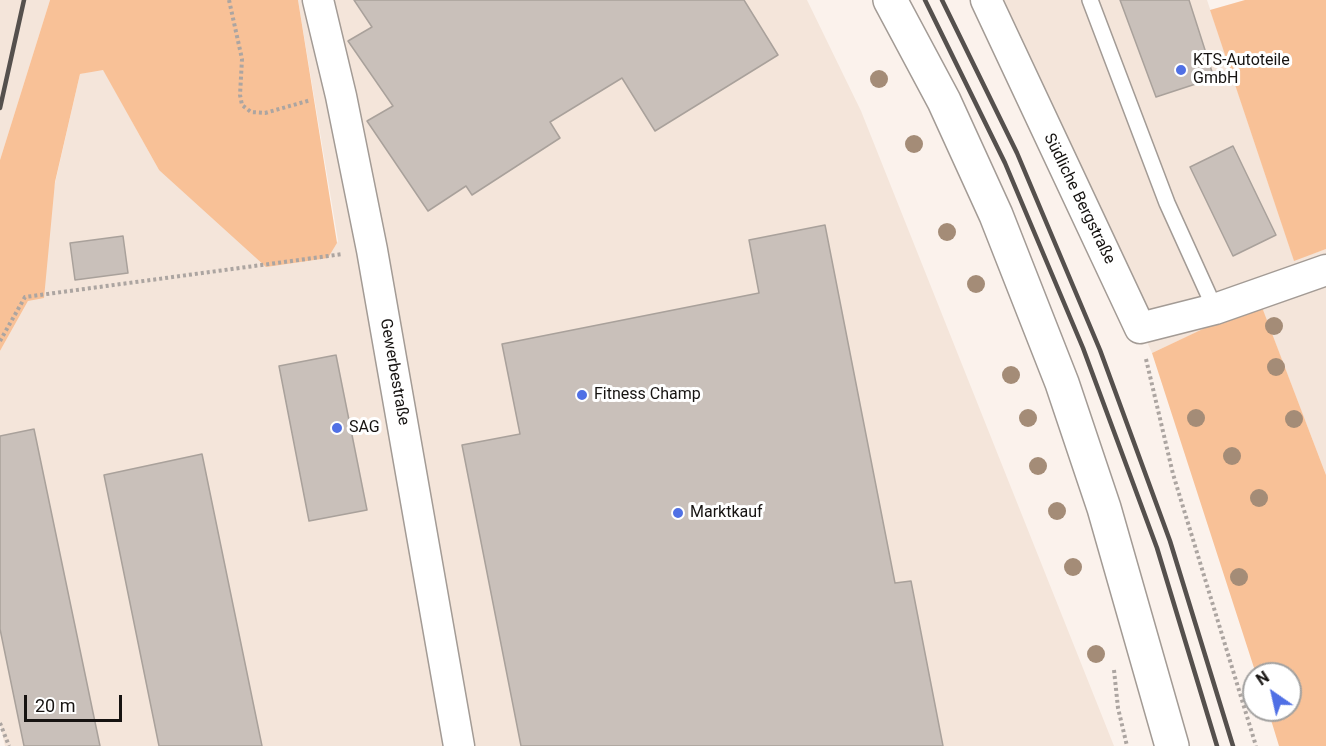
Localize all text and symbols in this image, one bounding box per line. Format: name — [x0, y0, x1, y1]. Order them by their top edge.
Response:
place label: KTS-Autoteile GmbH — [1193, 51, 1290, 89]
marker: KTS-Autoteile GmbH — [1174, 63, 1188, 77]
street label: Südliche Bergstraße — [1039, 131, 1119, 267]
street label: Gewerbestraße — [375, 317, 413, 427]
place label: Fitness Champ — [594, 385, 701, 405]
marker: Fitness Champ — [575, 388, 589, 402]
place label: SAG — [349, 418, 380, 438]
marker: SAG — [330, 421, 344, 435]
place label: Marktkauf — [690, 503, 763, 523]
marker: Marktkauf — [671, 506, 685, 520]
north arrow — [1242, 662, 1302, 722]
text: N — [1253, 667, 1273, 689]
scale bar — [27, 683, 124, 721]
text: 20 m — [35, 695, 75, 716]

